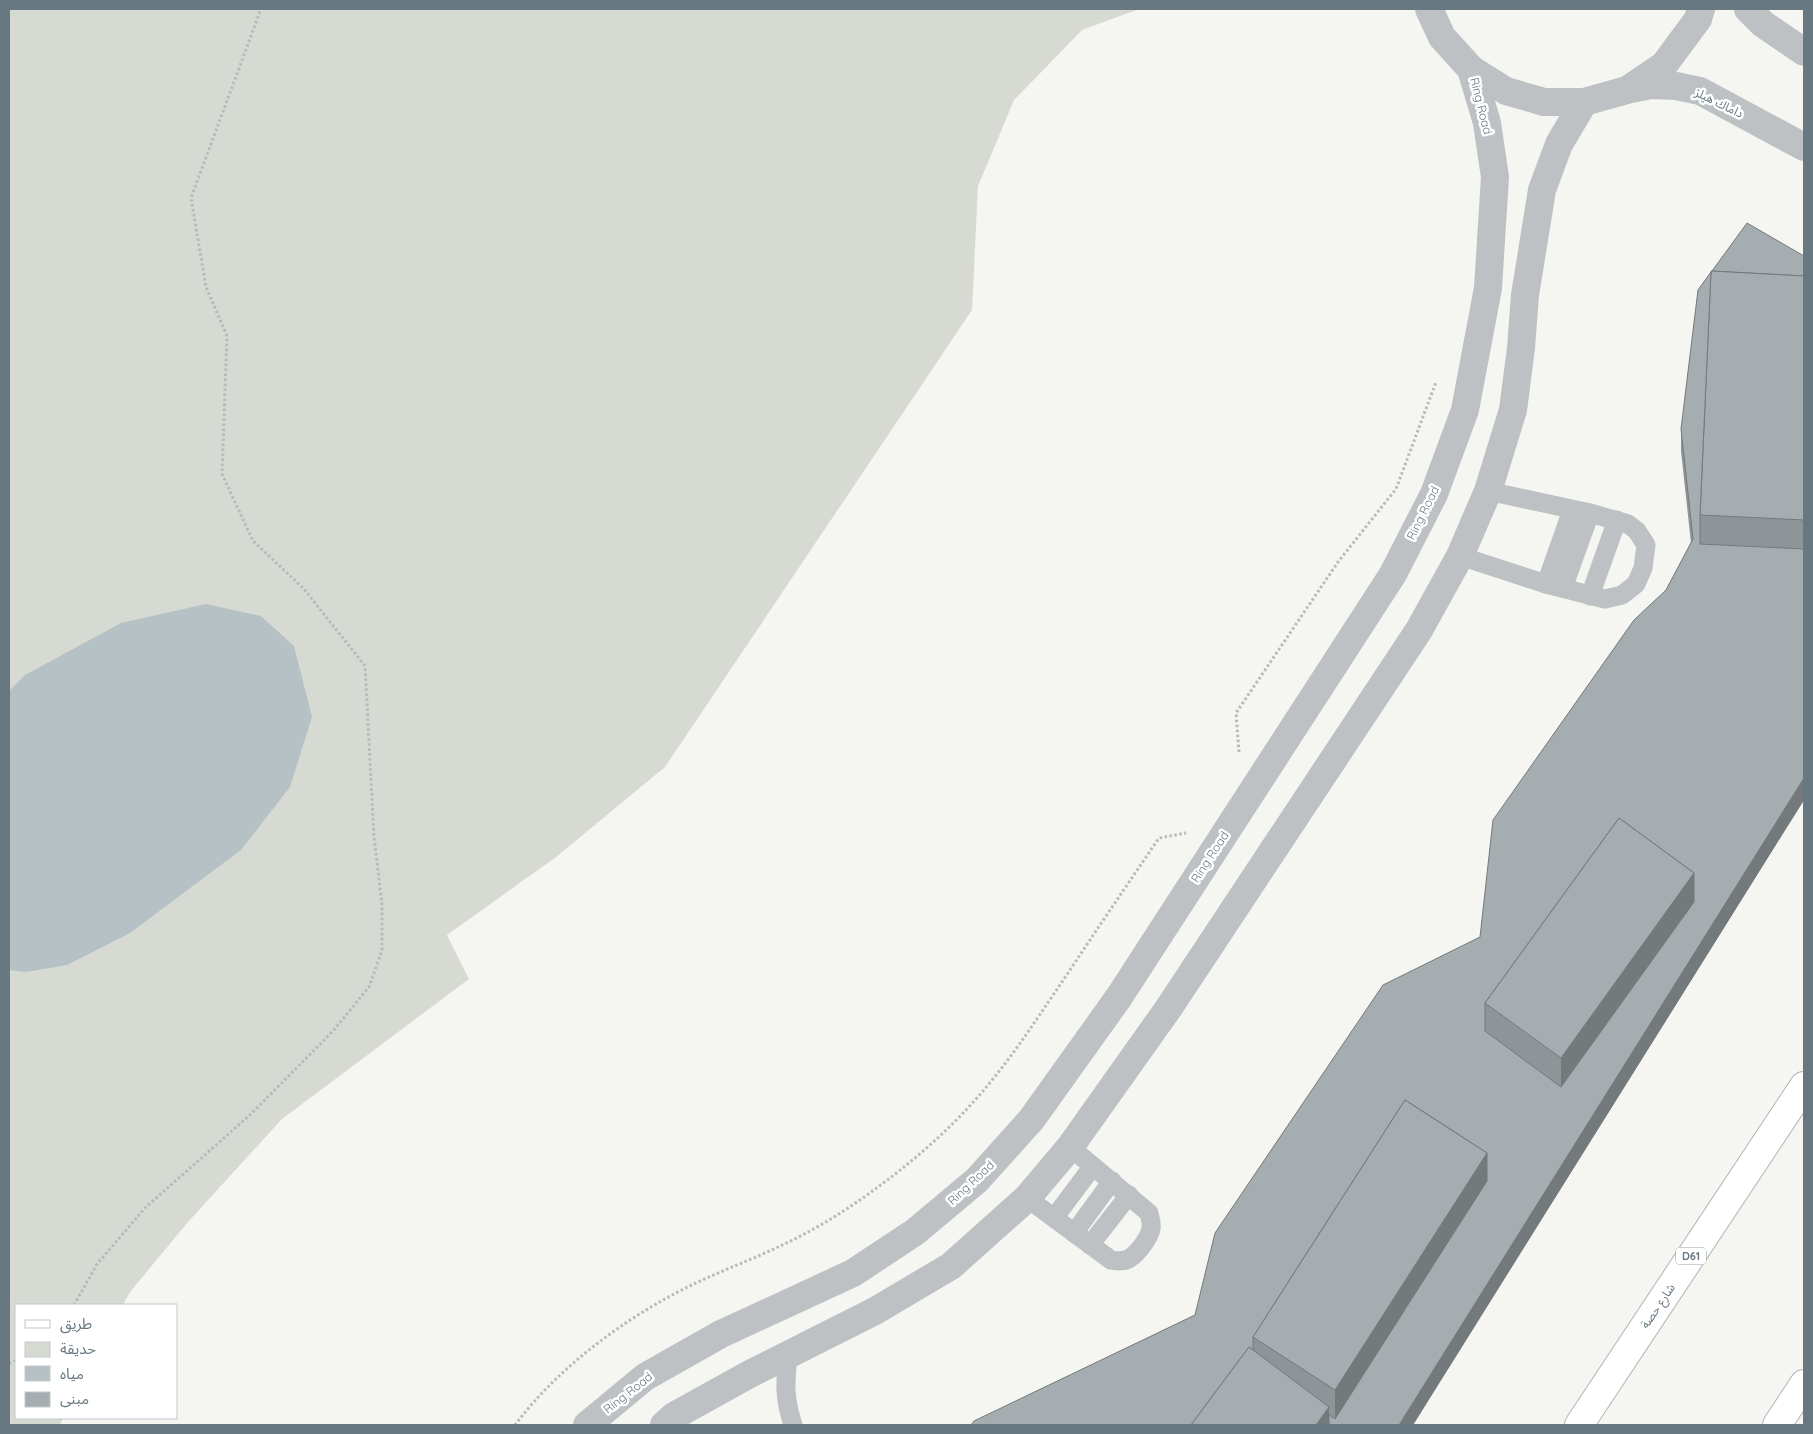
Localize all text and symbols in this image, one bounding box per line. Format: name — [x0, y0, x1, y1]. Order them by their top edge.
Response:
street label: Ring Road — [1467, 76, 1496, 136]
street label: داماك هيلز — [1692, 84, 1746, 121]
street label: Ring Road — [1403, 483, 1442, 542]
street label: Ring Road — [1187, 828, 1232, 885]
street label: Ring Road — [944, 1157, 997, 1208]
road number: D61 — [1676, 1248, 1706, 1264]
street label: شارع حصة — [1637, 1280, 1680, 1332]
legend — [15, 1304, 178, 1419]
text: طريق — [60, 1314, 92, 1334]
text: حديقة — [60, 1339, 96, 1358]
text: مياه — [60, 1364, 84, 1383]
street label: Ring Road — [600, 1369, 655, 1416]
text: مبنى — [60, 1389, 89, 1408]

